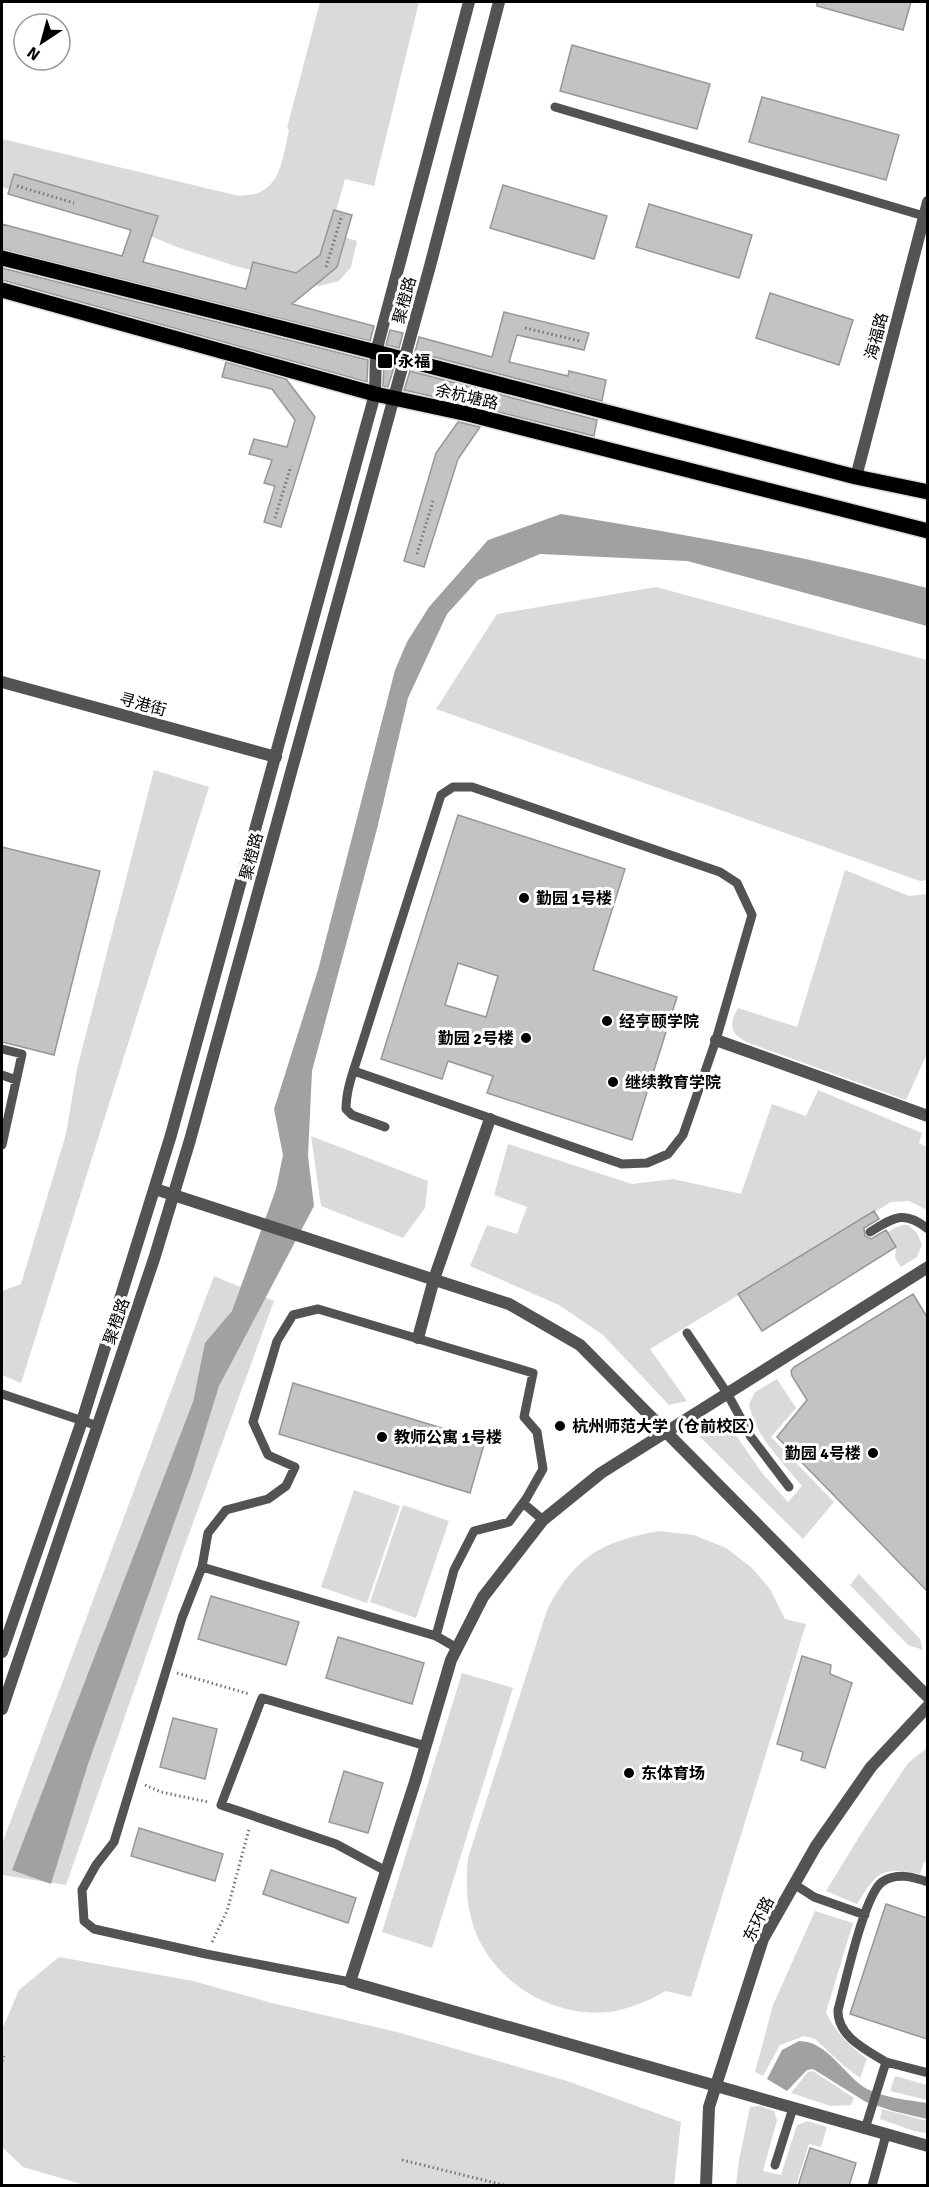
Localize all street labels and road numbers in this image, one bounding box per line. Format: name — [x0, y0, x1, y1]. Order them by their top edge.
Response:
street label: 聚橙路 — [389, 274, 421, 326]
street label: 海福路 — [861, 310, 893, 362]
street label: 余杭塘路 — [433, 380, 500, 414]
street label: 寻港街 — [117, 689, 169, 721]
street label: 聚橙路 — [236, 830, 268, 882]
street label: 聚橙路 — [100, 1295, 134, 1347]
street label: 东环路 — [739, 1894, 779, 1945]

